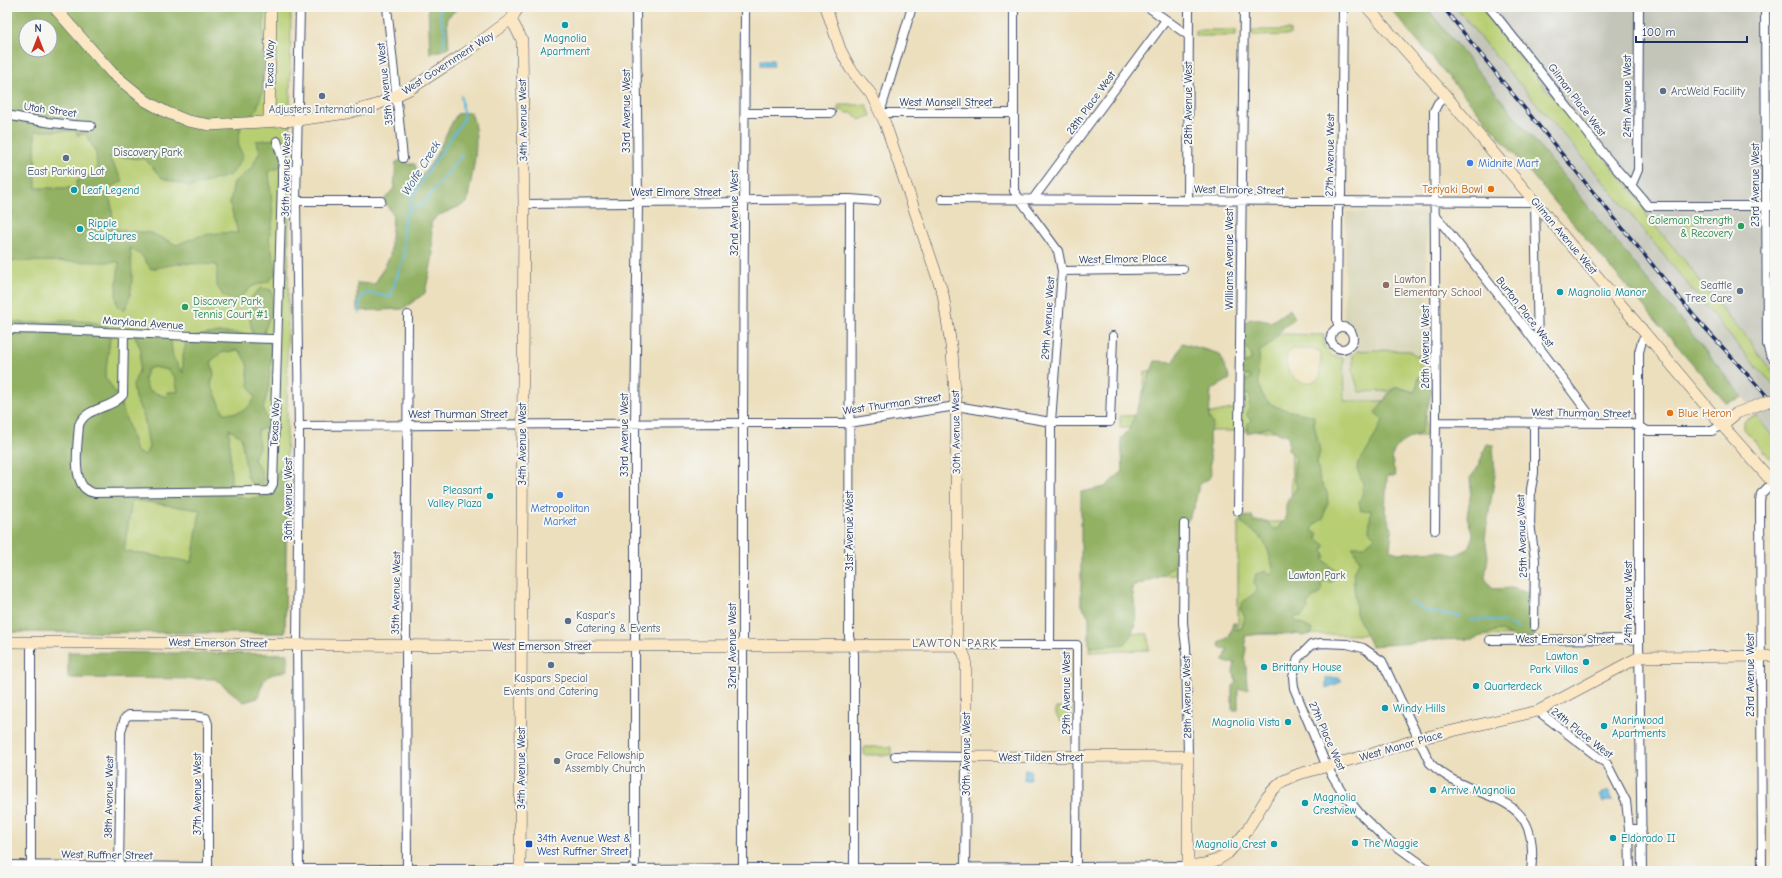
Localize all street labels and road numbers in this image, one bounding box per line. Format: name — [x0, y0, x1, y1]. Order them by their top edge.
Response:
street label: West Government Way — [400, 29, 496, 97]
street label: Texas Way — [263, 39, 277, 88]
street label: 35th Avenue West — [374, 41, 396, 126]
street label: 24th Avenue West — [1621, 54, 1634, 137]
street label: 28th Avenue West — [1182, 60, 1195, 145]
street label: Gilman Place West — [1545, 61, 1609, 140]
street label: 33rd Avenue West — [620, 68, 633, 153]
street label: 28th Place West — [1064, 68, 1119, 137]
street label: 34th Avenue West — [516, 78, 530, 162]
street label: West Mansell Street — [900, 96, 993, 109]
street label: Utah Street — [23, 100, 78, 120]
street label: 27th Avenue West — [1323, 113, 1337, 197]
street label: 36th Avenue West — [279, 132, 293, 217]
street label: 23rd Avenue West — [1749, 142, 1762, 227]
street label: 32nd Avenue West — [728, 169, 741, 256]
street label: West Elmore Street — [1194, 183, 1285, 197]
street label: West Elmore Street — [631, 186, 722, 199]
street label: Gilman Avenue West — [1528, 195, 1601, 278]
street label: Williams Avenue West — [1223, 207, 1236, 310]
street label: West Elmore Place — [1079, 252, 1168, 266]
street label: Burton Place West — [1493, 274, 1557, 351]
street label: 29th Avenue West — [1039, 275, 1057, 360]
street label: 26th Avenue West — [1419, 304, 1432, 389]
street label: Maryland Avenue — [102, 314, 185, 332]
street label: 30th Avenue West — [949, 389, 963, 474]
street label: West Thurman Street — [842, 391, 943, 417]
street label: 33rd Avenue West — [618, 392, 631, 477]
street label: Texas Way — [268, 397, 282, 447]
street label: 34th Avenue West — [516, 402, 529, 485]
street label: West Thurman Street — [1531, 406, 1632, 420]
street label: West Thurman Street — [408, 408, 509, 421]
street label: 36th Avenue West — [282, 456, 295, 541]
street label: 31st Avenue West — [843, 490, 856, 571]
street label: 25th Avenue West — [1514, 493, 1530, 578]
street label: 35th Avenue West — [389, 550, 403, 635]
street label: 24th Avenue West — [1622, 560, 1635, 643]
street label: 32nd Avenue West — [726, 602, 739, 689]
street label: 23rd Avenue West — [1744, 632, 1757, 717]
street label: West Emerson Street — [1516, 633, 1615, 646]
street label: West Emerson Street — [168, 636, 268, 650]
street label: West Emerson Street — [493, 640, 592, 653]
street label: 29th Avenue West — [1060, 650, 1073, 735]
street label: 28th Avenue West — [1180, 654, 1194, 739]
street label: 27th Place West — [1306, 699, 1348, 773]
street label: 24th Place West — [1549, 705, 1616, 762]
street label: 30th Avenue West — [960, 711, 973, 796]
street label: 34th Avenue West — [515, 726, 528, 809]
street label: West Manor Place — [1358, 728, 1444, 764]
street label: West Tilden Street — [999, 751, 1084, 764]
street label: 37th Avenue West — [191, 752, 204, 835]
street label: 38th Avenue West — [102, 754, 116, 839]
street label: West Ruffner Street — [61, 848, 154, 862]

